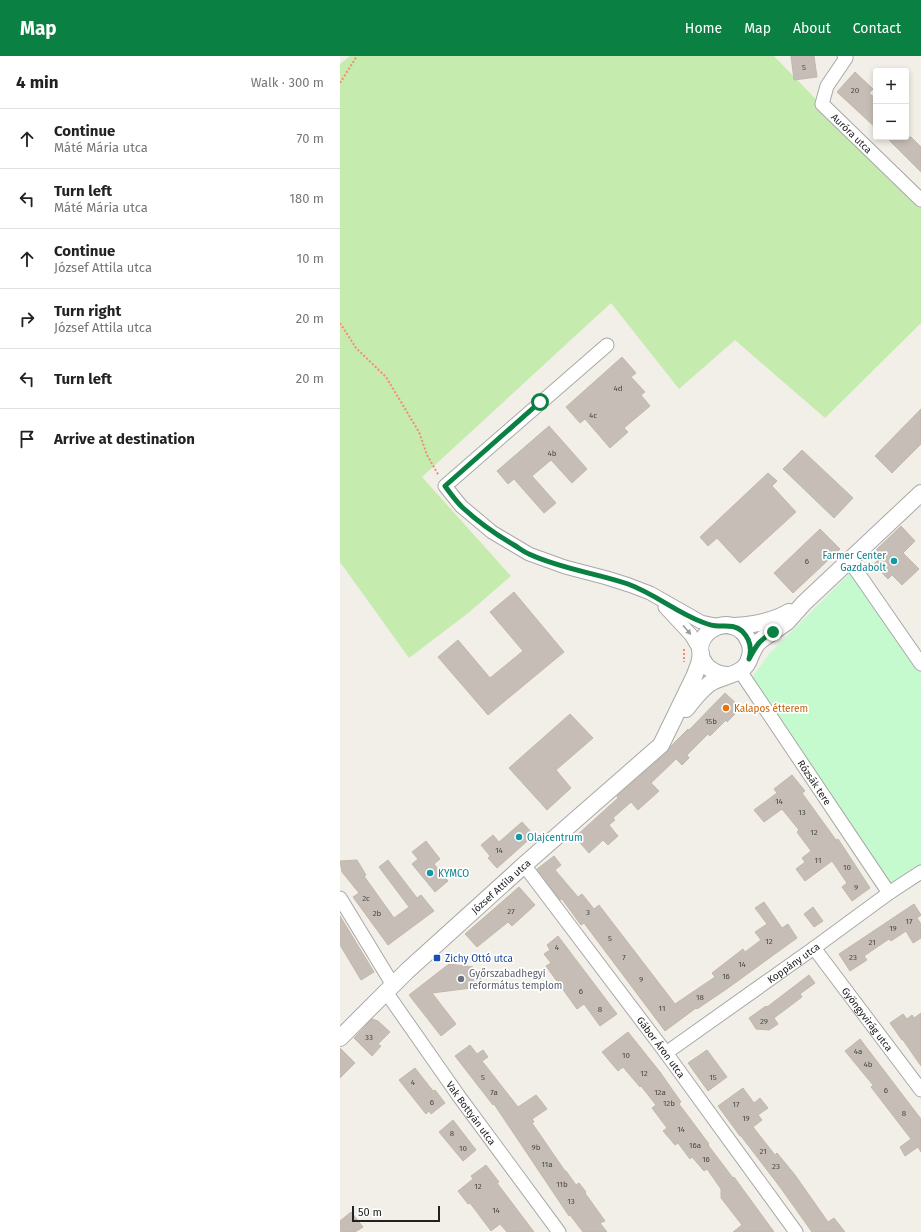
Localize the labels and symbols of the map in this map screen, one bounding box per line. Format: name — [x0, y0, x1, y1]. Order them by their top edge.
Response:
house number: 5 — [802, 63, 806, 72]
house number: 20 — [851, 86, 860, 95]
street label: Auróra utca — [828, 111, 874, 156]
house number: 4d — [613, 384, 623, 393]
route start — [531, 393, 549, 411]
house number: 4c — [589, 411, 597, 420]
house number: 4b — [547, 449, 557, 458]
place label: Farmer Center Gazdabolt — [822, 550, 886, 574]
marker: Farmer Center Gazdabolt — [889, 556, 899, 566]
house number: 6 — [805, 557, 809, 566]
route end — [764, 623, 782, 641]
one-way arrow — [682, 625, 691, 635]
marker: Kalapos étterem — [721, 703, 731, 713]
place label: Kalapos étterem — [734, 703, 808, 715]
house number: 15b — [705, 717, 717, 726]
street label: Rózsák tere — [794, 758, 833, 808]
house number: 14 — [775, 797, 784, 806]
house number: 13 — [798, 808, 806, 817]
house number: 12 — [810, 828, 818, 837]
marker: Olajcentrum — [514, 832, 524, 842]
place label: Olajcentrum — [527, 832, 583, 844]
house number: 14 — [495, 846, 504, 855]
house number: 11 — [815, 856, 821, 865]
street label: József Attila utca — [469, 857, 533, 917]
house number: 10 — [843, 863, 851, 872]
marker: KYMCO — [425, 868, 435, 878]
place label: KYMCO — [438, 868, 469, 880]
house number: 9 — [854, 883, 858, 892]
house number: 2c — [362, 894, 370, 903]
house number: 27 — [507, 907, 515, 916]
house number: 3 — [586, 908, 590, 917]
house number: 2b — [373, 909, 382, 918]
house number: 17 — [905, 917, 913, 926]
house number: 19 — [889, 924, 897, 933]
house number: 5 — [608, 934, 612, 943]
house number: 12 — [765, 937, 773, 946]
house number: 21 — [868, 938, 876, 947]
street label: Koppány utca — [765, 941, 822, 986]
house number: 4 — [555, 943, 560, 952]
marker: Zichy Ottó utca — [432, 953, 442, 963]
place label: Zichy Ottó utca — [445, 953, 513, 965]
house number: 7 — [622, 953, 626, 962]
house number: 23 — [849, 953, 857, 962]
house number: 14 — [738, 960, 747, 969]
place label: Győrszabadhegyi református templom — [469, 967, 562, 992]
house number: 16 — [722, 972, 730, 981]
marker: Győrszabadhegyi református templom — [456, 974, 466, 984]
house number: 9 — [639, 975, 643, 984]
street label: Gyöngyvirág utca — [839, 985, 895, 1054]
house number: 6 — [579, 987, 583, 996]
house number: 18 — [696, 993, 705, 1002]
house number: 11 — [659, 1004, 665, 1013]
house number: 8 — [598, 1005, 603, 1014]
street label: Gábor Áron utca — [634, 1015, 687, 1081]
house number: 29 — [760, 1017, 768, 1026]
house number: 33 — [365, 1033, 373, 1042]
house number: 4a — [854, 1047, 862, 1056]
house number: 10 — [622, 1051, 630, 1060]
house number: 4b — [863, 1060, 873, 1069]
house number: 12 — [640, 1069, 648, 1078]
house number: 5 — [481, 1073, 485, 1082]
house number: 15 — [709, 1073, 717, 1082]
house number: 4 — [411, 1078, 416, 1087]
street label: Vak Bottyán utca — [443, 1079, 498, 1148]
house number: 6 — [884, 1086, 888, 1095]
house number: 7a — [490, 1088, 498, 1097]
house number: 12a — [654, 1088, 666, 1097]
house number: 6 — [430, 1098, 434, 1107]
house number: 12b — [663, 1099, 675, 1108]
house number: 17 — [732, 1100, 740, 1109]
house number: 8 — [902, 1109, 907, 1118]
house number: 19 — [742, 1114, 750, 1123]
house number: 14 — [677, 1125, 686, 1134]
house number: 8 — [450, 1129, 455, 1138]
house number: 16a — [689, 1141, 701, 1150]
house number: 9b — [532, 1143, 541, 1152]
house number: 10 — [459, 1144, 467, 1153]
house number: 21 — [759, 1147, 767, 1156]
house number: 16 — [702, 1155, 710, 1164]
house number: 11a — [541, 1160, 553, 1169]
house number: 23 — [772, 1162, 780, 1171]
house number: 11b — [556, 1180, 568, 1189]
house number: 12 — [474, 1182, 482, 1191]
house number: 13 — [567, 1197, 575, 1206]
scale bar — [352, 1204, 440, 1223]
house number: 14 — [492, 1206, 501, 1215]

